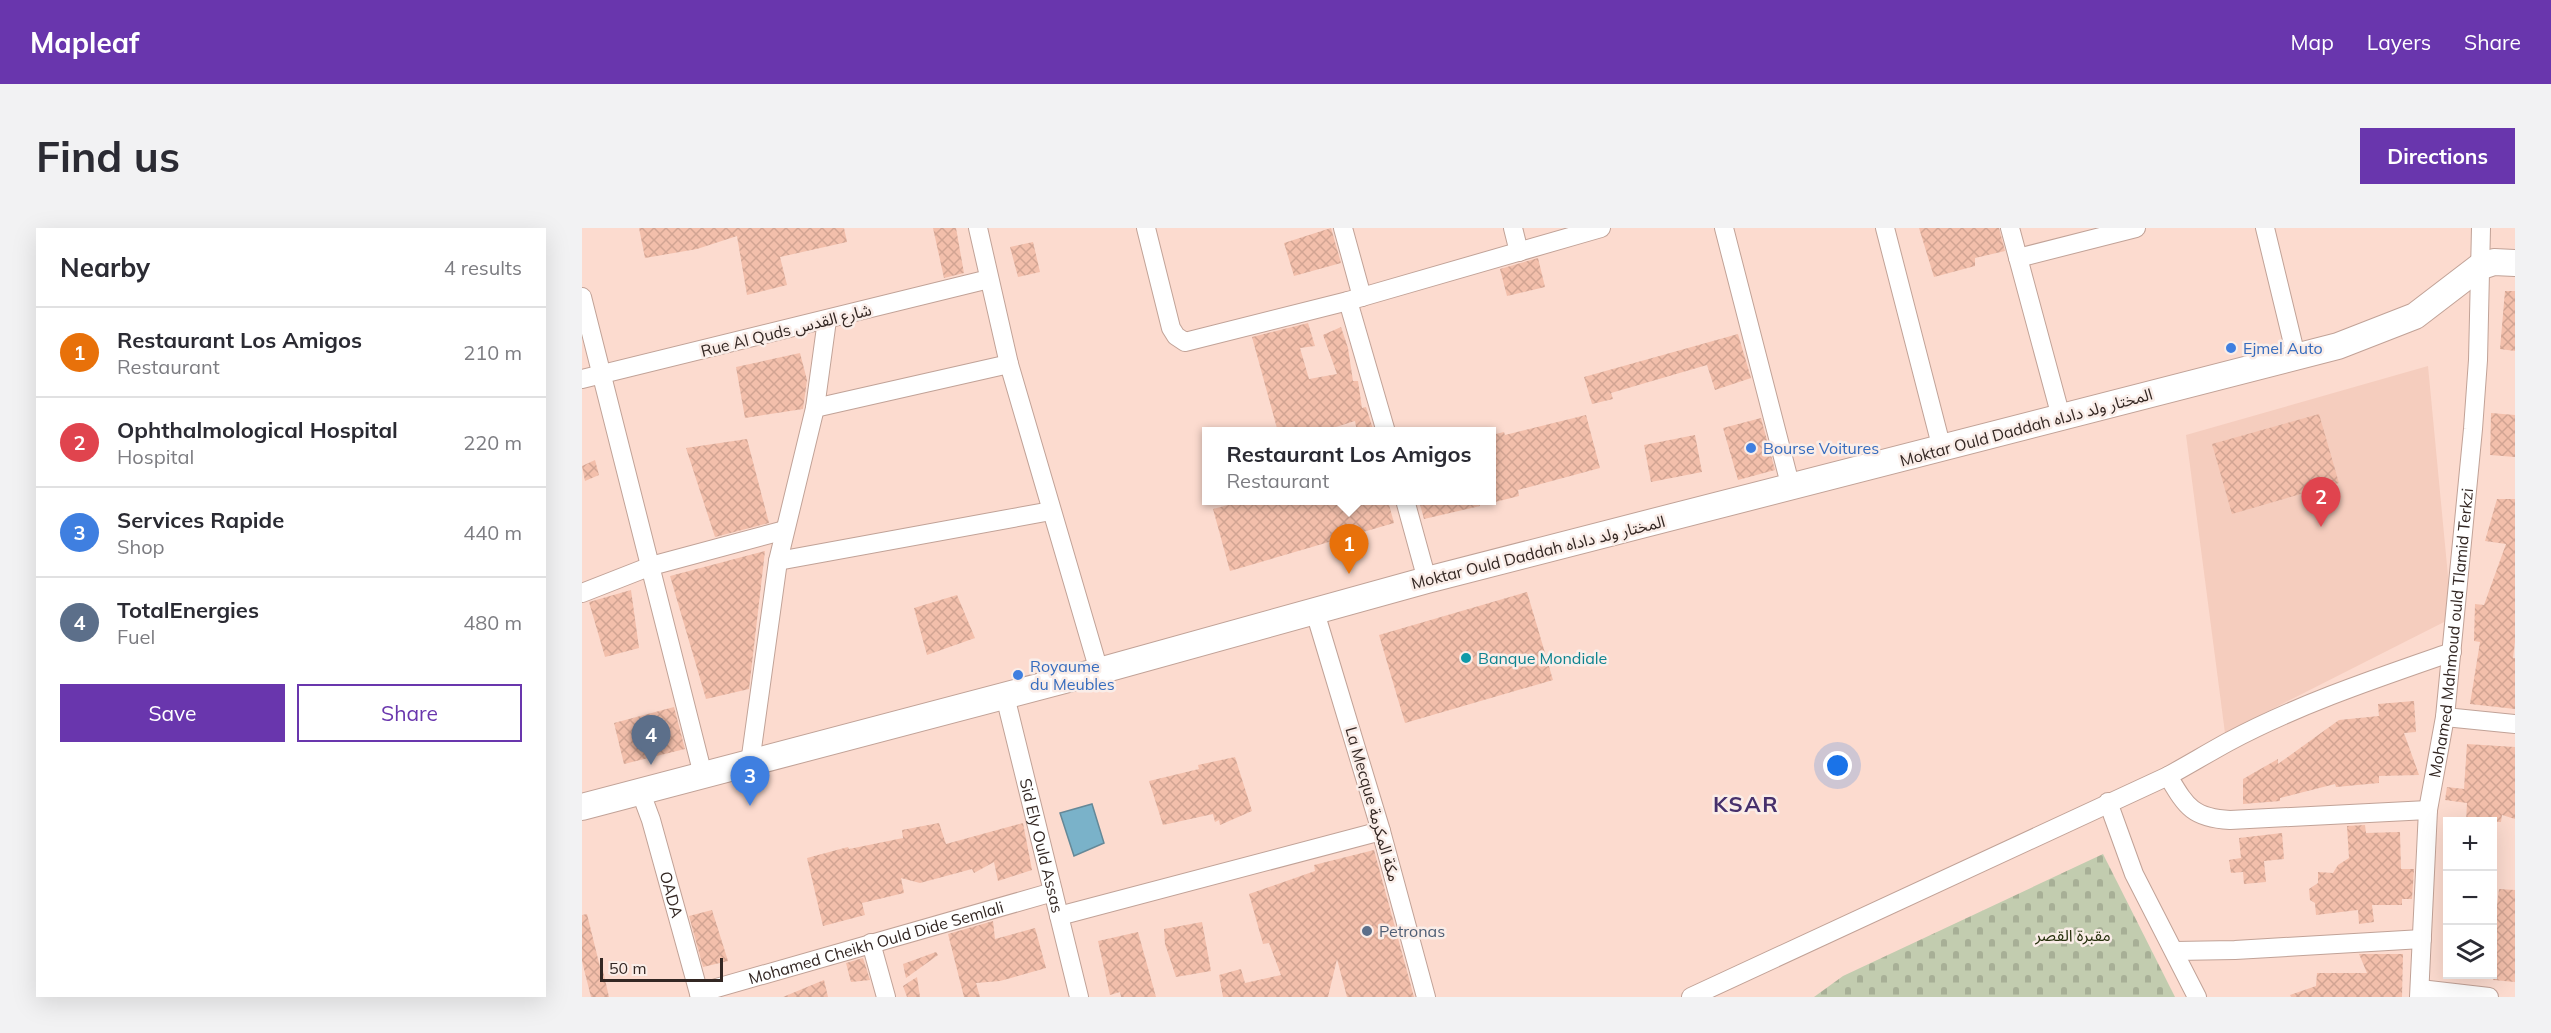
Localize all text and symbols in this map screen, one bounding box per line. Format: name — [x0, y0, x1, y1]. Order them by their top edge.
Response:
text: Mapleaf — [30, 25, 139, 60]
text: Map — [2291, 29, 2334, 55]
text: Layers — [2367, 29, 2431, 55]
text: Share — [2464, 29, 2521, 55]
button: Directions — [2360, 128, 2515, 184]
text: Find us — [36, 130, 180, 183]
text: Nearby — [60, 251, 150, 284]
text: 4 results — [444, 255, 522, 280]
street label: Rue Al Quds شارع القدس — [699, 299, 874, 364]
text: Restaurant Los Amigos — [117, 326, 362, 354]
place label: Ejmel Auto — [2243, 338, 2323, 358]
text: 1 — [74, 340, 86, 365]
text: 210 m — [463, 340, 522, 365]
marker: Ejmel Auto — [2224, 341, 2238, 355]
text: Restaurant — [117, 354, 220, 379]
street label: Moktar Ould Daddah المختار ولد داداه — [1898, 384, 2154, 470]
text: Ophthalmological Hospital — [117, 416, 398, 444]
popup — [1202, 427, 1496, 505]
text: 2 — [74, 430, 86, 455]
text: 220 m — [463, 430, 522, 455]
place label: Bourse Voitures — [1763, 438, 1879, 458]
text: Restaurant Los Amigos — [1226, 440, 1472, 468]
marker: Bourse Voitures — [1744, 441, 1758, 455]
text: Hospital — [117, 444, 194, 469]
text: Restaurant — [1226, 468, 1329, 493]
pin: 2 — [2302, 478, 2340, 527]
street label: Mohamed Mahmoud ould Tlamid Terkzi — [2424, 487, 2477, 779]
text: Services Rapide — [117, 506, 284, 534]
street label: Moktar Ould Daddah المختار ولد داداه — [1409, 511, 1667, 593]
text: 3 — [74, 520, 86, 545]
text: 440 m — [463, 520, 522, 545]
pin: 1 — [1330, 524, 1368, 574]
text: Shop — [117, 534, 165, 559]
text: TotalEnergies — [117, 596, 259, 624]
text: 4 — [74, 610, 86, 635]
text: 480 m — [463, 610, 522, 635]
text: Fuel — [117, 624, 155, 649]
place label: Banque Mondiale — [1478, 648, 1607, 668]
marker: Banque Mondiale — [1459, 651, 1473, 665]
place label: Royaume du Meubles — [1030, 656, 1115, 694]
marker: Royaume du Meubles — [1011, 668, 1025, 682]
button: Save — [60, 684, 285, 742]
button: Share — [297, 684, 522, 742]
pin: 4 — [632, 716, 670, 765]
street label: La Mecque مكة المكرمة — [1341, 724, 1405, 884]
your location — [1823, 751, 1852, 780]
pin: 3 — [730, 756, 770, 806]
street label: Sid Ely Ould Assas — [1016, 776, 1068, 915]
district label: KSAR — [1713, 790, 1779, 818]
map controls — [2443, 817, 2497, 979]
button: + — [2443, 817, 2497, 871]
street label: OADA — [656, 869, 688, 920]
button: − — [2443, 871, 2497, 925]
street label: Mohamed Cheikh Ould Dide Semlali — [746, 897, 1006, 988]
place label: Petronas — [1379, 921, 1445, 941]
marker: Petronas — [1360, 924, 1374, 938]
park label: مقبرة القصر — [2034, 925, 2111, 945]
button: layers — [2443, 925, 2497, 979]
scale bar — [600, 955, 723, 982]
text: 50 m — [609, 958, 646, 978]

